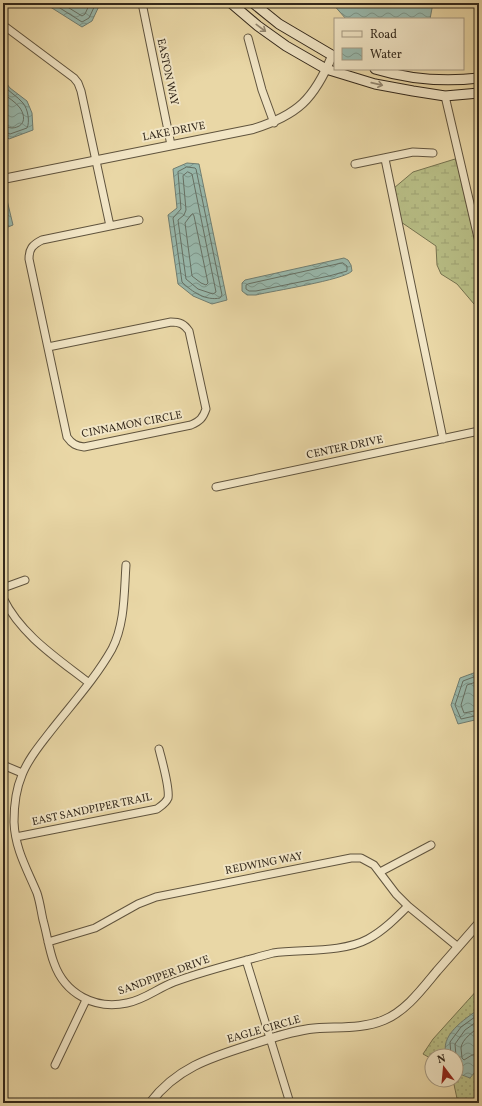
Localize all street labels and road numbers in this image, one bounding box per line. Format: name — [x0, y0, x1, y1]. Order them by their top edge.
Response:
street label: EASTON WAY — [153, 37, 181, 107]
street label: LAKE DRIVE — [141, 118, 207, 145]
street label: CINNAMON CIRCLE — [80, 408, 184, 442]
street label: CENTER DRIVE — [305, 432, 385, 463]
street label: EAST SANDPIPER TRAIL — [31, 790, 153, 830]
street label: REDWING WAY — [224, 849, 304, 879]
street label: SANDPIPER DRIVE — [116, 952, 212, 1000]
street label: EAGLE CIRCLE — [226, 1012, 303, 1048]

